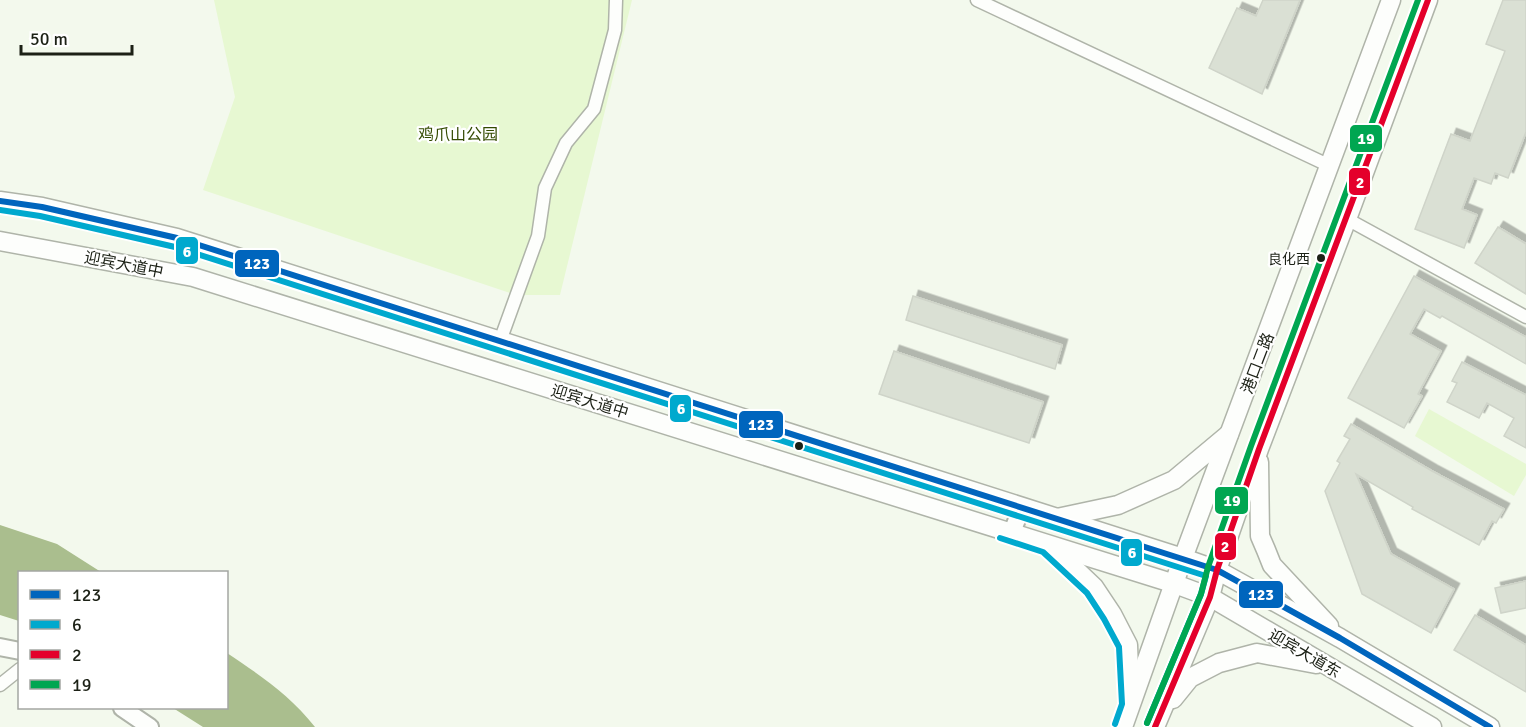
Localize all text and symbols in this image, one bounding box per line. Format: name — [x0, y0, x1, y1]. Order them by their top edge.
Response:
scale bar — [21, 18, 132, 56]
text: 50 m — [30, 28, 68, 50]
line badge: 19 — [1349, 124, 1383, 153]
park label: 鸡爪山公园 — [418, 125, 498, 145]
text: 19 — [1357, 129, 1375, 149]
line badge: 2 — [1348, 167, 1371, 196]
text: 2 — [1356, 173, 1364, 193]
line badge: 6 — [175, 236, 199, 265]
text: 6 — [183, 242, 192, 262]
street label: 迎宾大道中 — [83, 248, 165, 282]
line badge: 123 — [234, 249, 280, 278]
place label: 良化西 — [1268, 251, 1310, 268]
marker: 良化西 — [1315, 252, 1327, 264]
text: 123 — [244, 254, 270, 274]
street label: 港口二路 — [1237, 330, 1279, 397]
street label: 迎宾大道中 — [549, 381, 631, 423]
line badge: 6 — [669, 394, 692, 423]
text: 6 — [677, 399, 686, 419]
line badge: 123 — [738, 410, 784, 439]
text: 123 — [748, 415, 774, 435]
unlabelled marker — [793, 440, 805, 452]
line badge: 19 — [1214, 486, 1249, 515]
text: 19 — [1223, 491, 1241, 511]
line badge: 2 — [1214, 532, 1237, 561]
text: 2 — [1221, 537, 1229, 557]
line badge: 6 — [1120, 538, 1143, 567]
text: 6 — [1128, 543, 1137, 563]
legend — [18, 571, 228, 709]
line badge: 123 — [1238, 580, 1284, 609]
text: 123 — [72, 584, 101, 606]
text: 123 — [1248, 585, 1274, 605]
text: 6 — [72, 614, 82, 636]
street label: 迎宾大道东 — [1265, 625, 1344, 683]
text: 2 — [72, 644, 82, 666]
text: 19 — [72, 674, 91, 696]

